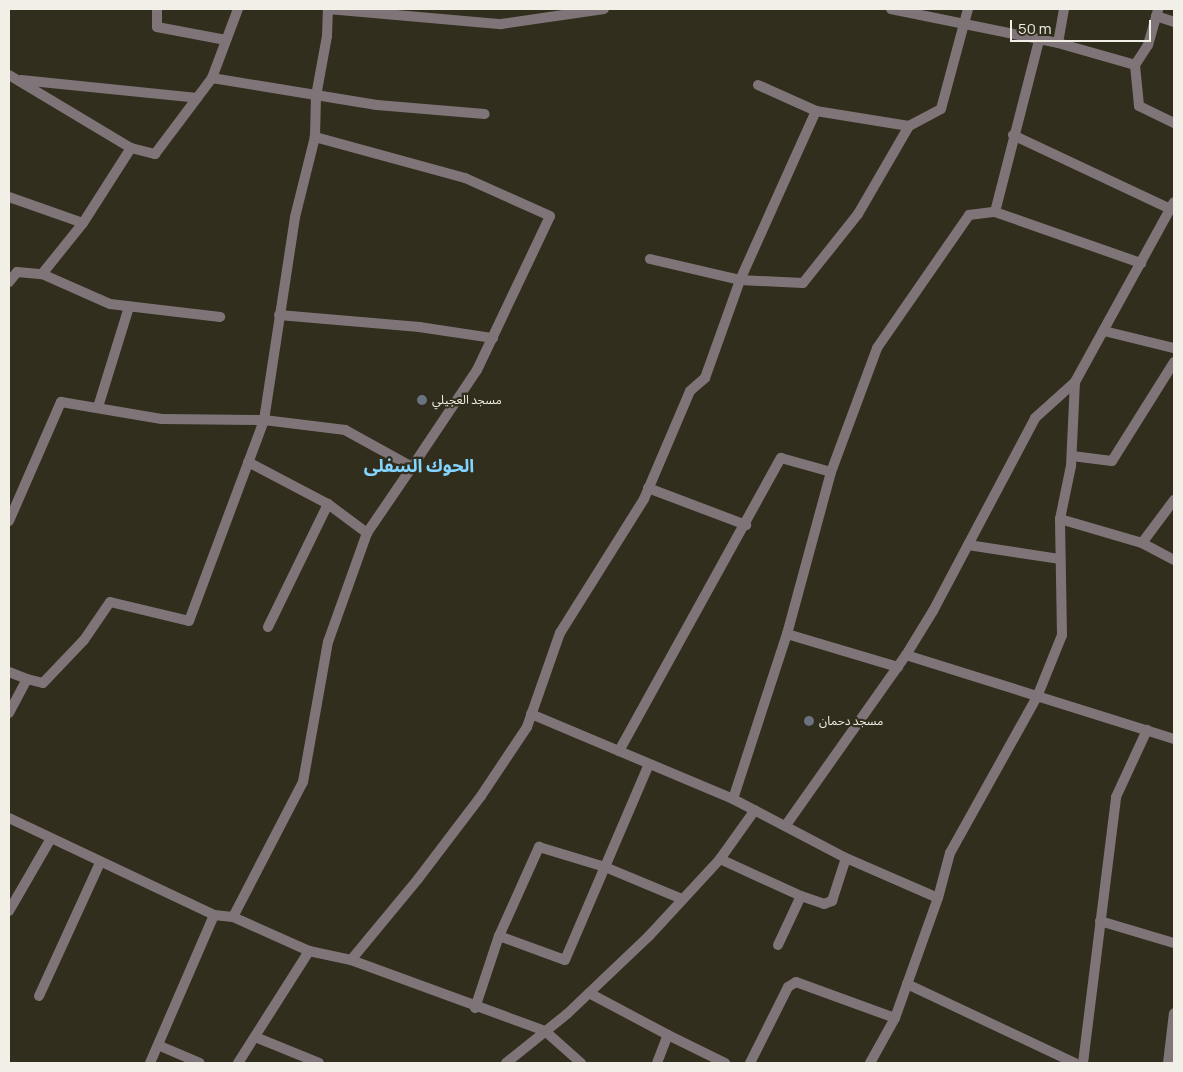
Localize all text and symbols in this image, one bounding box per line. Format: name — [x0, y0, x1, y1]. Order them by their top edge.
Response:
scale bar — [1013, 10, 1154, 42]
text: 50 m — [1018, 18, 1052, 39]
place label: مسجد العجيلي — [432, 393, 502, 407]
marker: مسجد العجيلي — [416, 394, 428, 406]
district label: الحوك السفلى — [364, 454, 474, 476]
place label: مسجد دحمان — [819, 714, 883, 728]
marker: مسجد دحمان — [803, 715, 815, 727]

